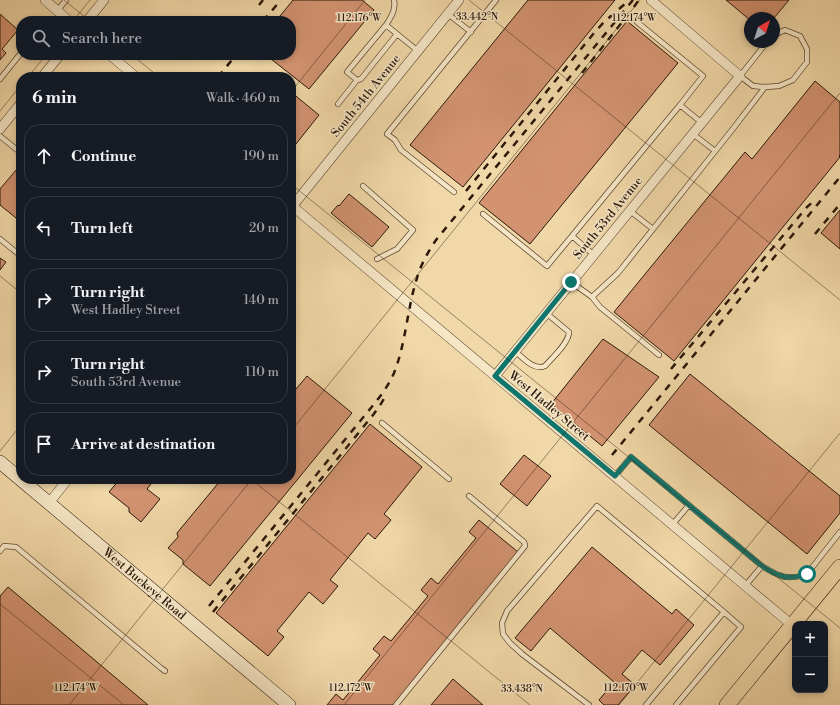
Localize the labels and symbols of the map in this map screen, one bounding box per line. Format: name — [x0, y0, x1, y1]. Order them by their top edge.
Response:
text: 33.442°N — [456, 11, 499, 23]
text: 112.176°W — [337, 12, 382, 24]
text: 112.174°W — [612, 12, 657, 24]
north arrow — [744, 12, 780, 48]
street label: South 54th Avenue — [328, 52, 404, 140]
street label: South 53rd Avenue — [570, 174, 646, 262]
route end — [562, 273, 580, 291]
street label: West Hadley Street — [505, 367, 593, 445]
street label: West Buckeye Road — [99, 544, 189, 623]
route start — [798, 565, 816, 583]
text: 112.174°W — [54, 682, 99, 694]
text: 112.172°W — [329, 682, 374, 694]
text: 112.170°W — [603, 682, 650, 694]
text: 33.438°N — [501, 683, 544, 695]

